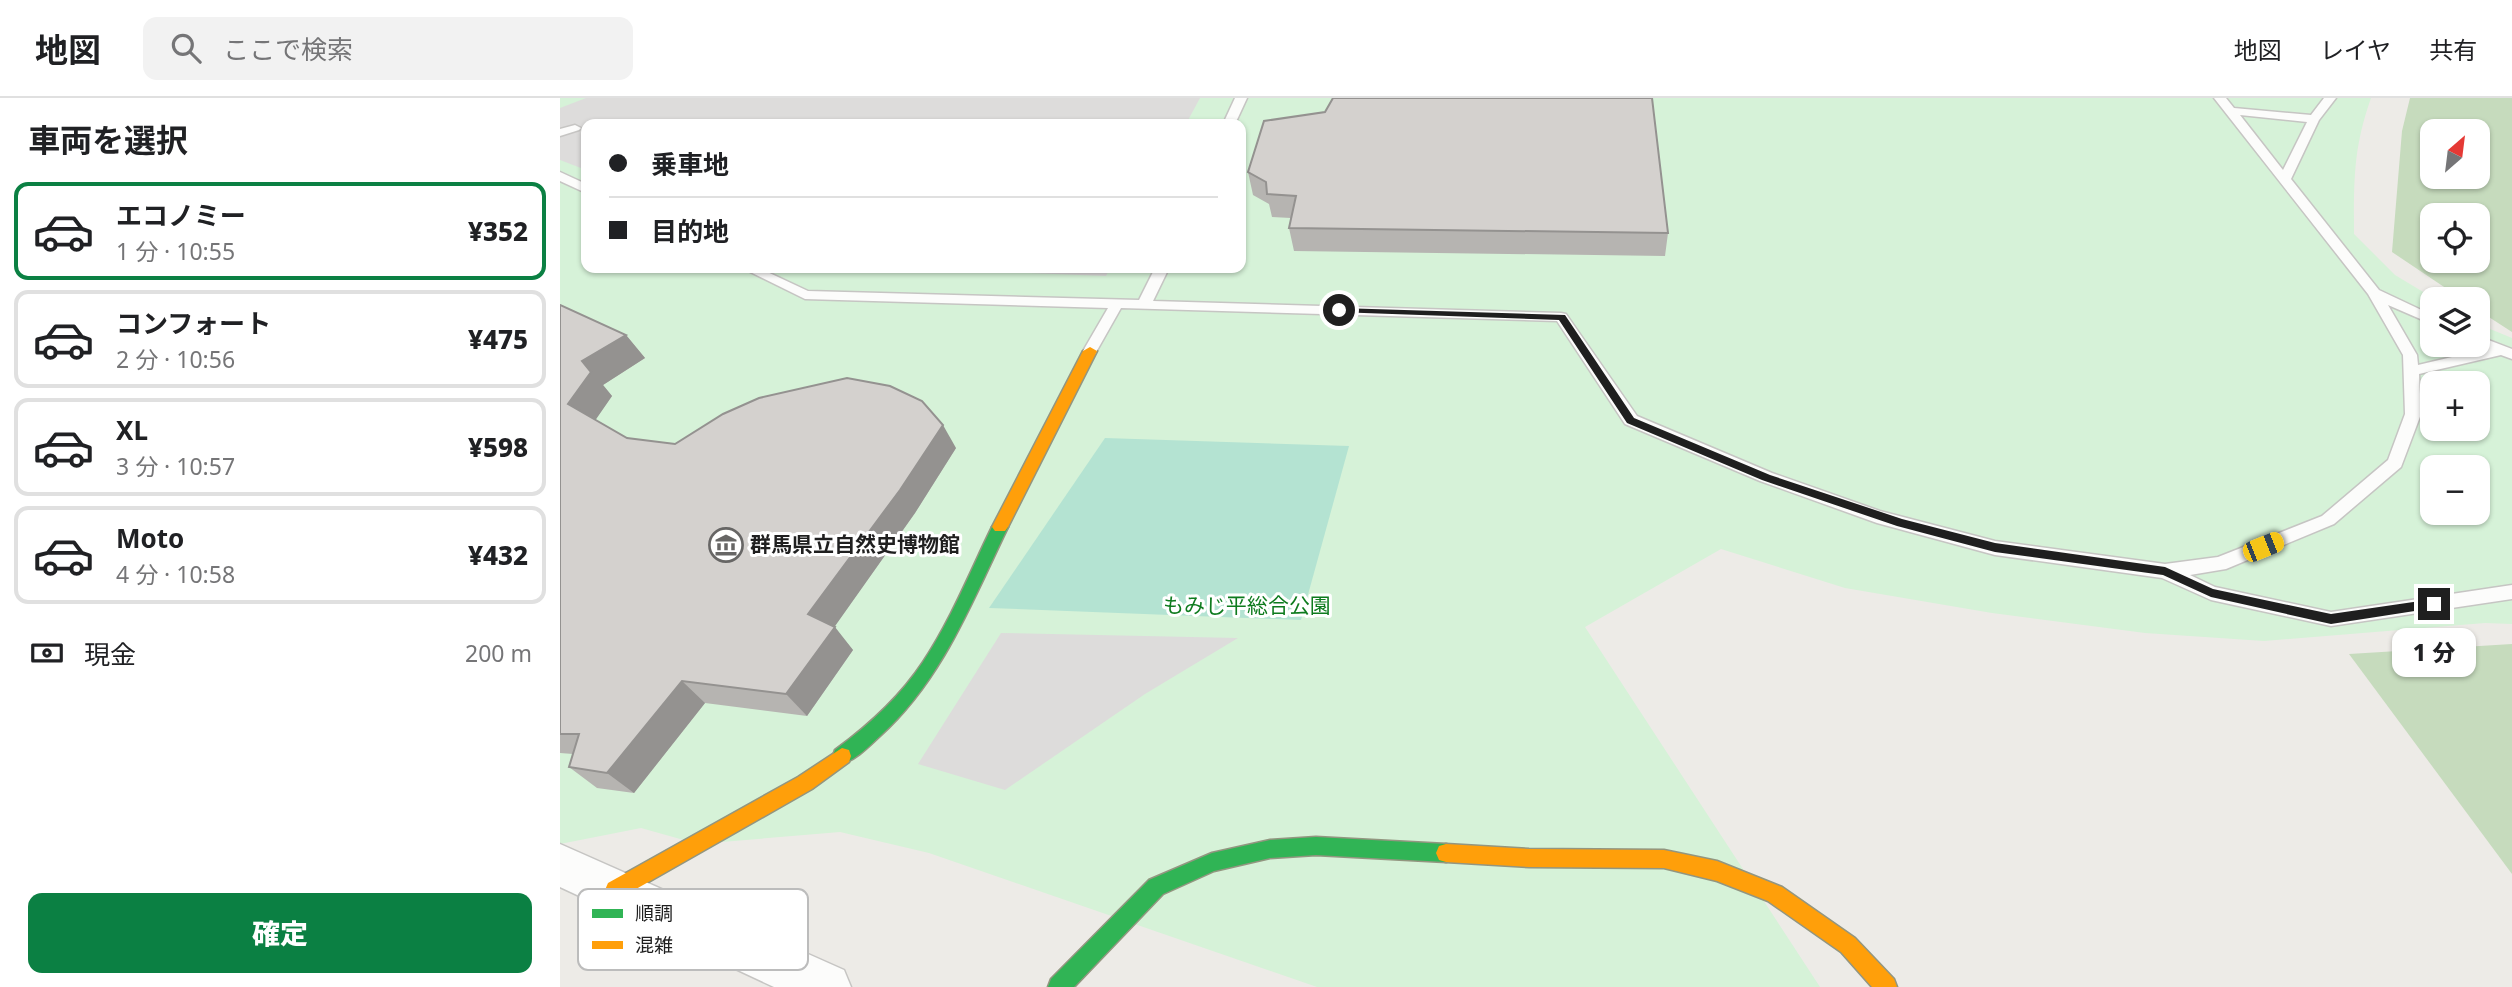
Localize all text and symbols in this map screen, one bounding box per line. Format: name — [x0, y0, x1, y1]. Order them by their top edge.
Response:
search box — [143, 17, 633, 80]
text: 地図 — [35, 27, 101, 72]
icon: search — [167, 29, 205, 67]
text: ここで検索 — [223, 31, 353, 67]
text: 地図 — [2234, 33, 2282, 66]
text: レイヤ — [2320, 33, 2391, 66]
text: 共有 — [2429, 33, 2477, 66]
text: 車両を選択 — [28, 118, 188, 161]
north arrow — [2420, 119, 2490, 189]
map controls — [2420, 119, 2490, 525]
text: 乗車地 — [651, 146, 729, 182]
text: エコノミー — [116, 197, 246, 233]
icon: car — [32, 200, 95, 263]
button: locate — [2420, 203, 2490, 273]
text: ¥352 — [468, 213, 528, 249]
text: 目的地 — [651, 213, 729, 249]
text: 1 分 · 10:55 — [116, 235, 235, 267]
button: layers — [2420, 287, 2490, 357]
route start — [1323, 294, 1355, 326]
text: コンフォート — [116, 305, 271, 341]
icon: car — [32, 308, 95, 371]
text: ¥475 — [468, 321, 528, 357]
text: 2 分 · 10:56 — [116, 343, 235, 375]
button: + — [2420, 371, 2490, 441]
text: XL — [116, 412, 148, 448]
icon: car — [32, 416, 95, 479]
text: ¥598 — [468, 429, 528, 465]
text: 3 分 · 10:57 — [116, 450, 235, 482]
button: − — [2420, 455, 2490, 525]
text: Moto — [116, 520, 184, 556]
icon: car — [32, 524, 95, 587]
museum icon: 群馬県立自然史博物館 — [707, 526, 745, 564]
car — [2240, 529, 2287, 565]
place label: 群馬県立自然史博物館 — [750, 530, 960, 558]
text: ¥432 — [468, 537, 528, 573]
text: 4 分 · 10:58 — [116, 558, 235, 590]
route end — [2418, 588, 2450, 620]
park label: もみじ平総合公園 — [1163, 591, 1331, 619]
callout: 1 分 — [2392, 628, 2476, 678]
icon: cash — [28, 634, 66, 672]
text: 現金 — [84, 636, 136, 672]
text: 1 分 — [2413, 636, 2455, 668]
text: 200 m — [465, 637, 532, 669]
legend — [578, 889, 808, 970]
button: 確定 — [28, 893, 532, 973]
text: 順調 — [635, 900, 673, 926]
text: 混雑 — [635, 932, 673, 958]

